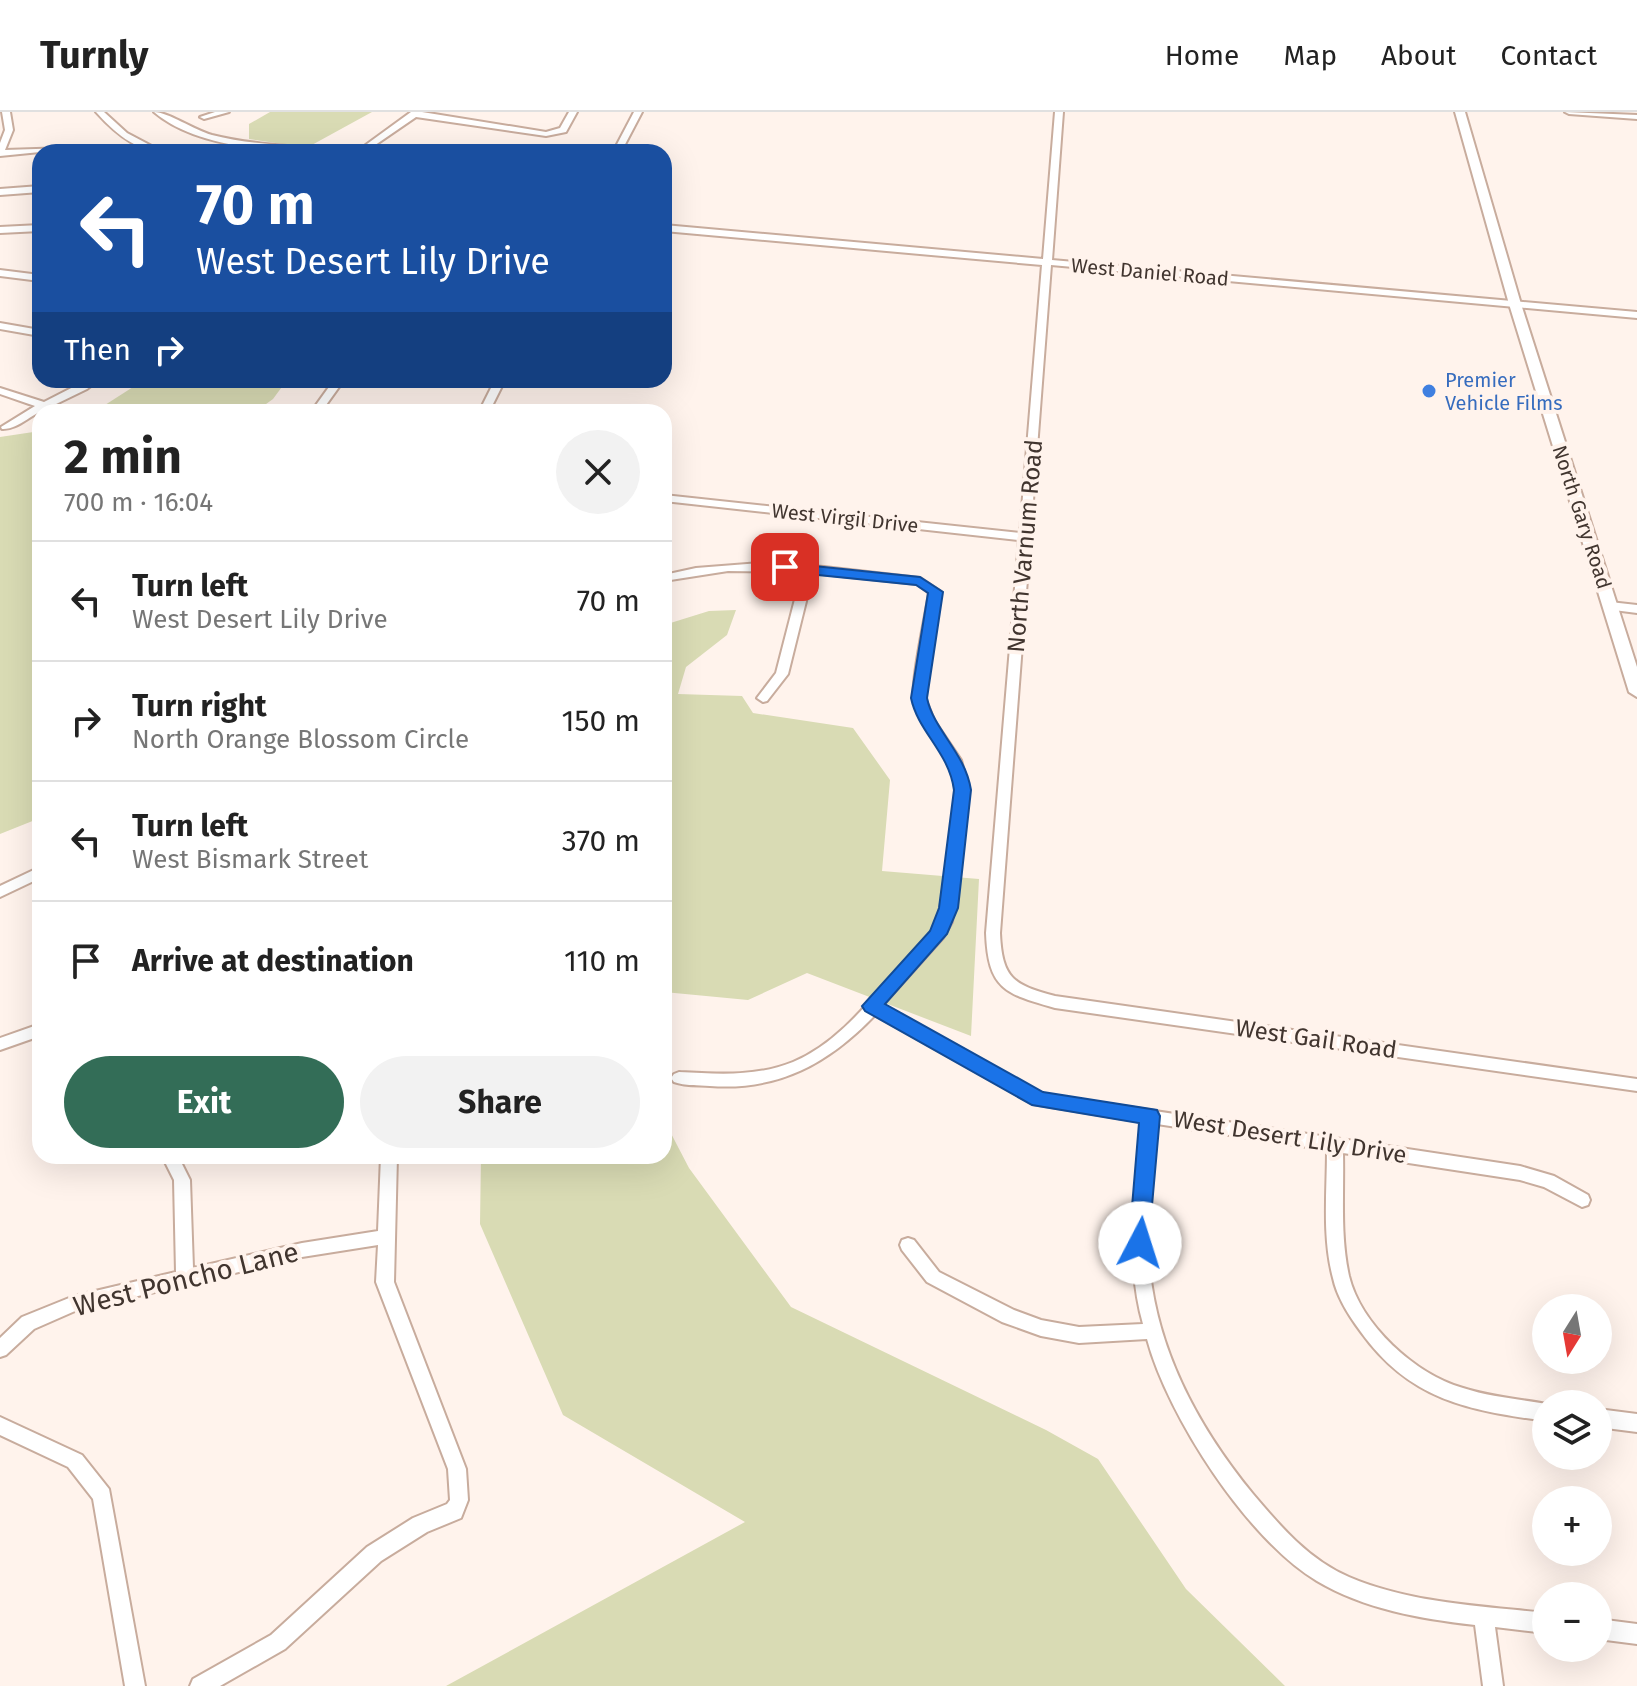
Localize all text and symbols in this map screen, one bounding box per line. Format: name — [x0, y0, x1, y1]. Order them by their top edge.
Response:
text: Turnly — [40, 32, 149, 78]
text: Home — [1165, 39, 1239, 72]
text: Map — [1283, 39, 1337, 72]
text: About — [1381, 39, 1456, 72]
text: Contact — [1500, 39, 1597, 72]
text: 70 m — [196, 172, 315, 239]
icon: left — [64, 176, 168, 280]
text: West Desert Lily Drive — [196, 240, 550, 284]
street label: West Daniel Road — [1070, 253, 1230, 291]
icon: right — [147, 328, 191, 372]
text: Then — [64, 332, 131, 368]
place label: Premier Vehicle Films — [1445, 368, 1563, 415]
marker: Premier Vehicle Films — [1420, 382, 1438, 400]
text: 2 min — [64, 428, 182, 486]
button: close — [556, 430, 640, 514]
street label: North Varnum Road — [1002, 438, 1048, 654]
street label: North Gary Road — [1547, 442, 1617, 592]
text: 700 m · 16:04 — [64, 487, 213, 518]
street label: West Virgil Drive — [770, 498, 920, 538]
pin — [751, 533, 819, 601]
icon: arrive — [763, 545, 807, 589]
text: Turn left — [132, 568, 248, 604]
icon: left — [64, 579, 108, 623]
text: 70 m — [577, 583, 640, 619]
text: West Desert Lily Drive — [132, 604, 388, 635]
text: Turn right — [132, 688, 267, 724]
icon: right — [64, 699, 108, 743]
text: 150 m — [562, 703, 640, 739]
text: North Orange Blossom Circle — [132, 724, 469, 755]
text: Turn left — [132, 808, 248, 844]
icon: left — [64, 819, 108, 863]
text: 370 m — [562, 823, 640, 859]
text: West Bismark Street — [132, 844, 368, 875]
icon: arrive — [64, 939, 108, 983]
text: Arrive at destination — [132, 943, 414, 979]
text: 110 m — [564, 943, 640, 979]
street label: West Gail Road — [1234, 1014, 1398, 1064]
button: Exit — [64, 1056, 344, 1148]
button: Share — [360, 1056, 640, 1148]
street label: West Desert Lily Drive — [1171, 1105, 1409, 1169]
position arrow — [1098, 1201, 1182, 1285]
street label: West Poncho Lane — [70, 1235, 302, 1323]
north arrow — [1532, 1294, 1612, 1374]
map controls — [1532, 1294, 1612, 1662]
button: layers — [1532, 1390, 1612, 1470]
button: + — [1532, 1486, 1612, 1566]
button: − — [1532, 1582, 1612, 1662]

